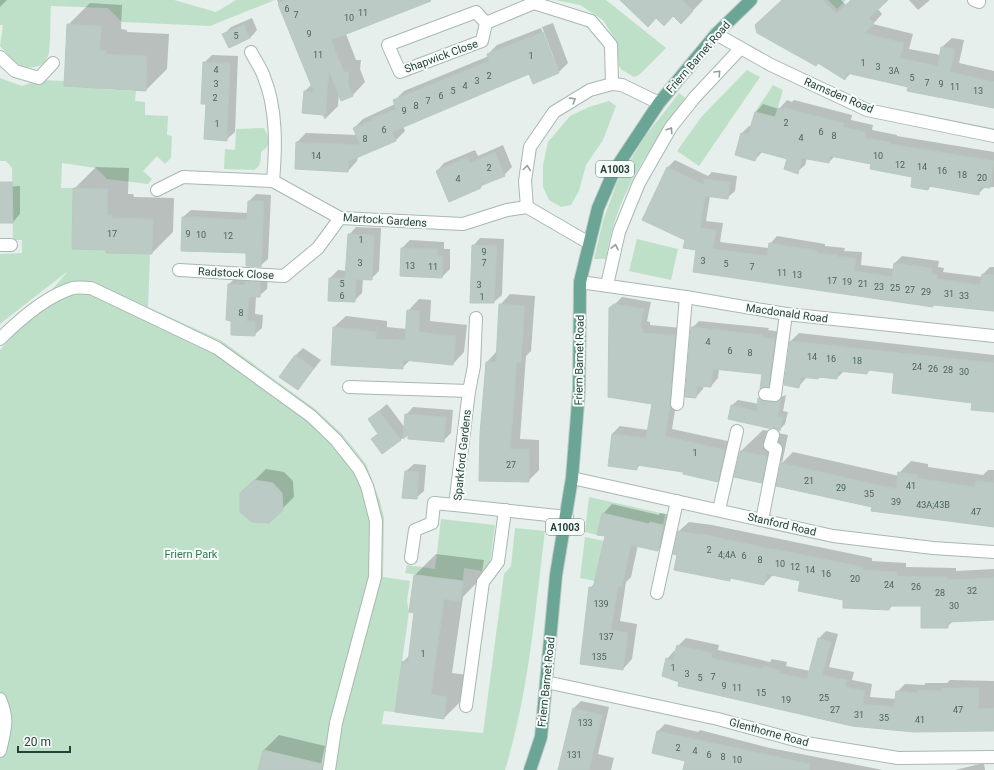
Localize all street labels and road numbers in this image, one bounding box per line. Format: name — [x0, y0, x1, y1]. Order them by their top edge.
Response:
street label: Friern Barnet Road — [664, 19, 733, 96]
street label: Shapwick Close — [403, 37, 480, 76]
street label: Ramsden Road — [802, 75, 875, 116]
road number: A1003 — [596, 161, 634, 177]
street label: Martock Gardens — [342, 211, 428, 230]
street label: Radstock Close — [198, 265, 274, 282]
street label: Macdonald Road — [745, 301, 829, 326]
street label: Friern Barnet Road — [572, 315, 587, 405]
street label: Sparkford Gardens — [451, 409, 474, 501]
street label: Stanford Road — [746, 510, 817, 539]
road number: A1003 — [546, 519, 584, 535]
street label: Friern Barnet Road — [535, 636, 558, 728]
street label: Glenthorne Road — [728, 716, 810, 749]

